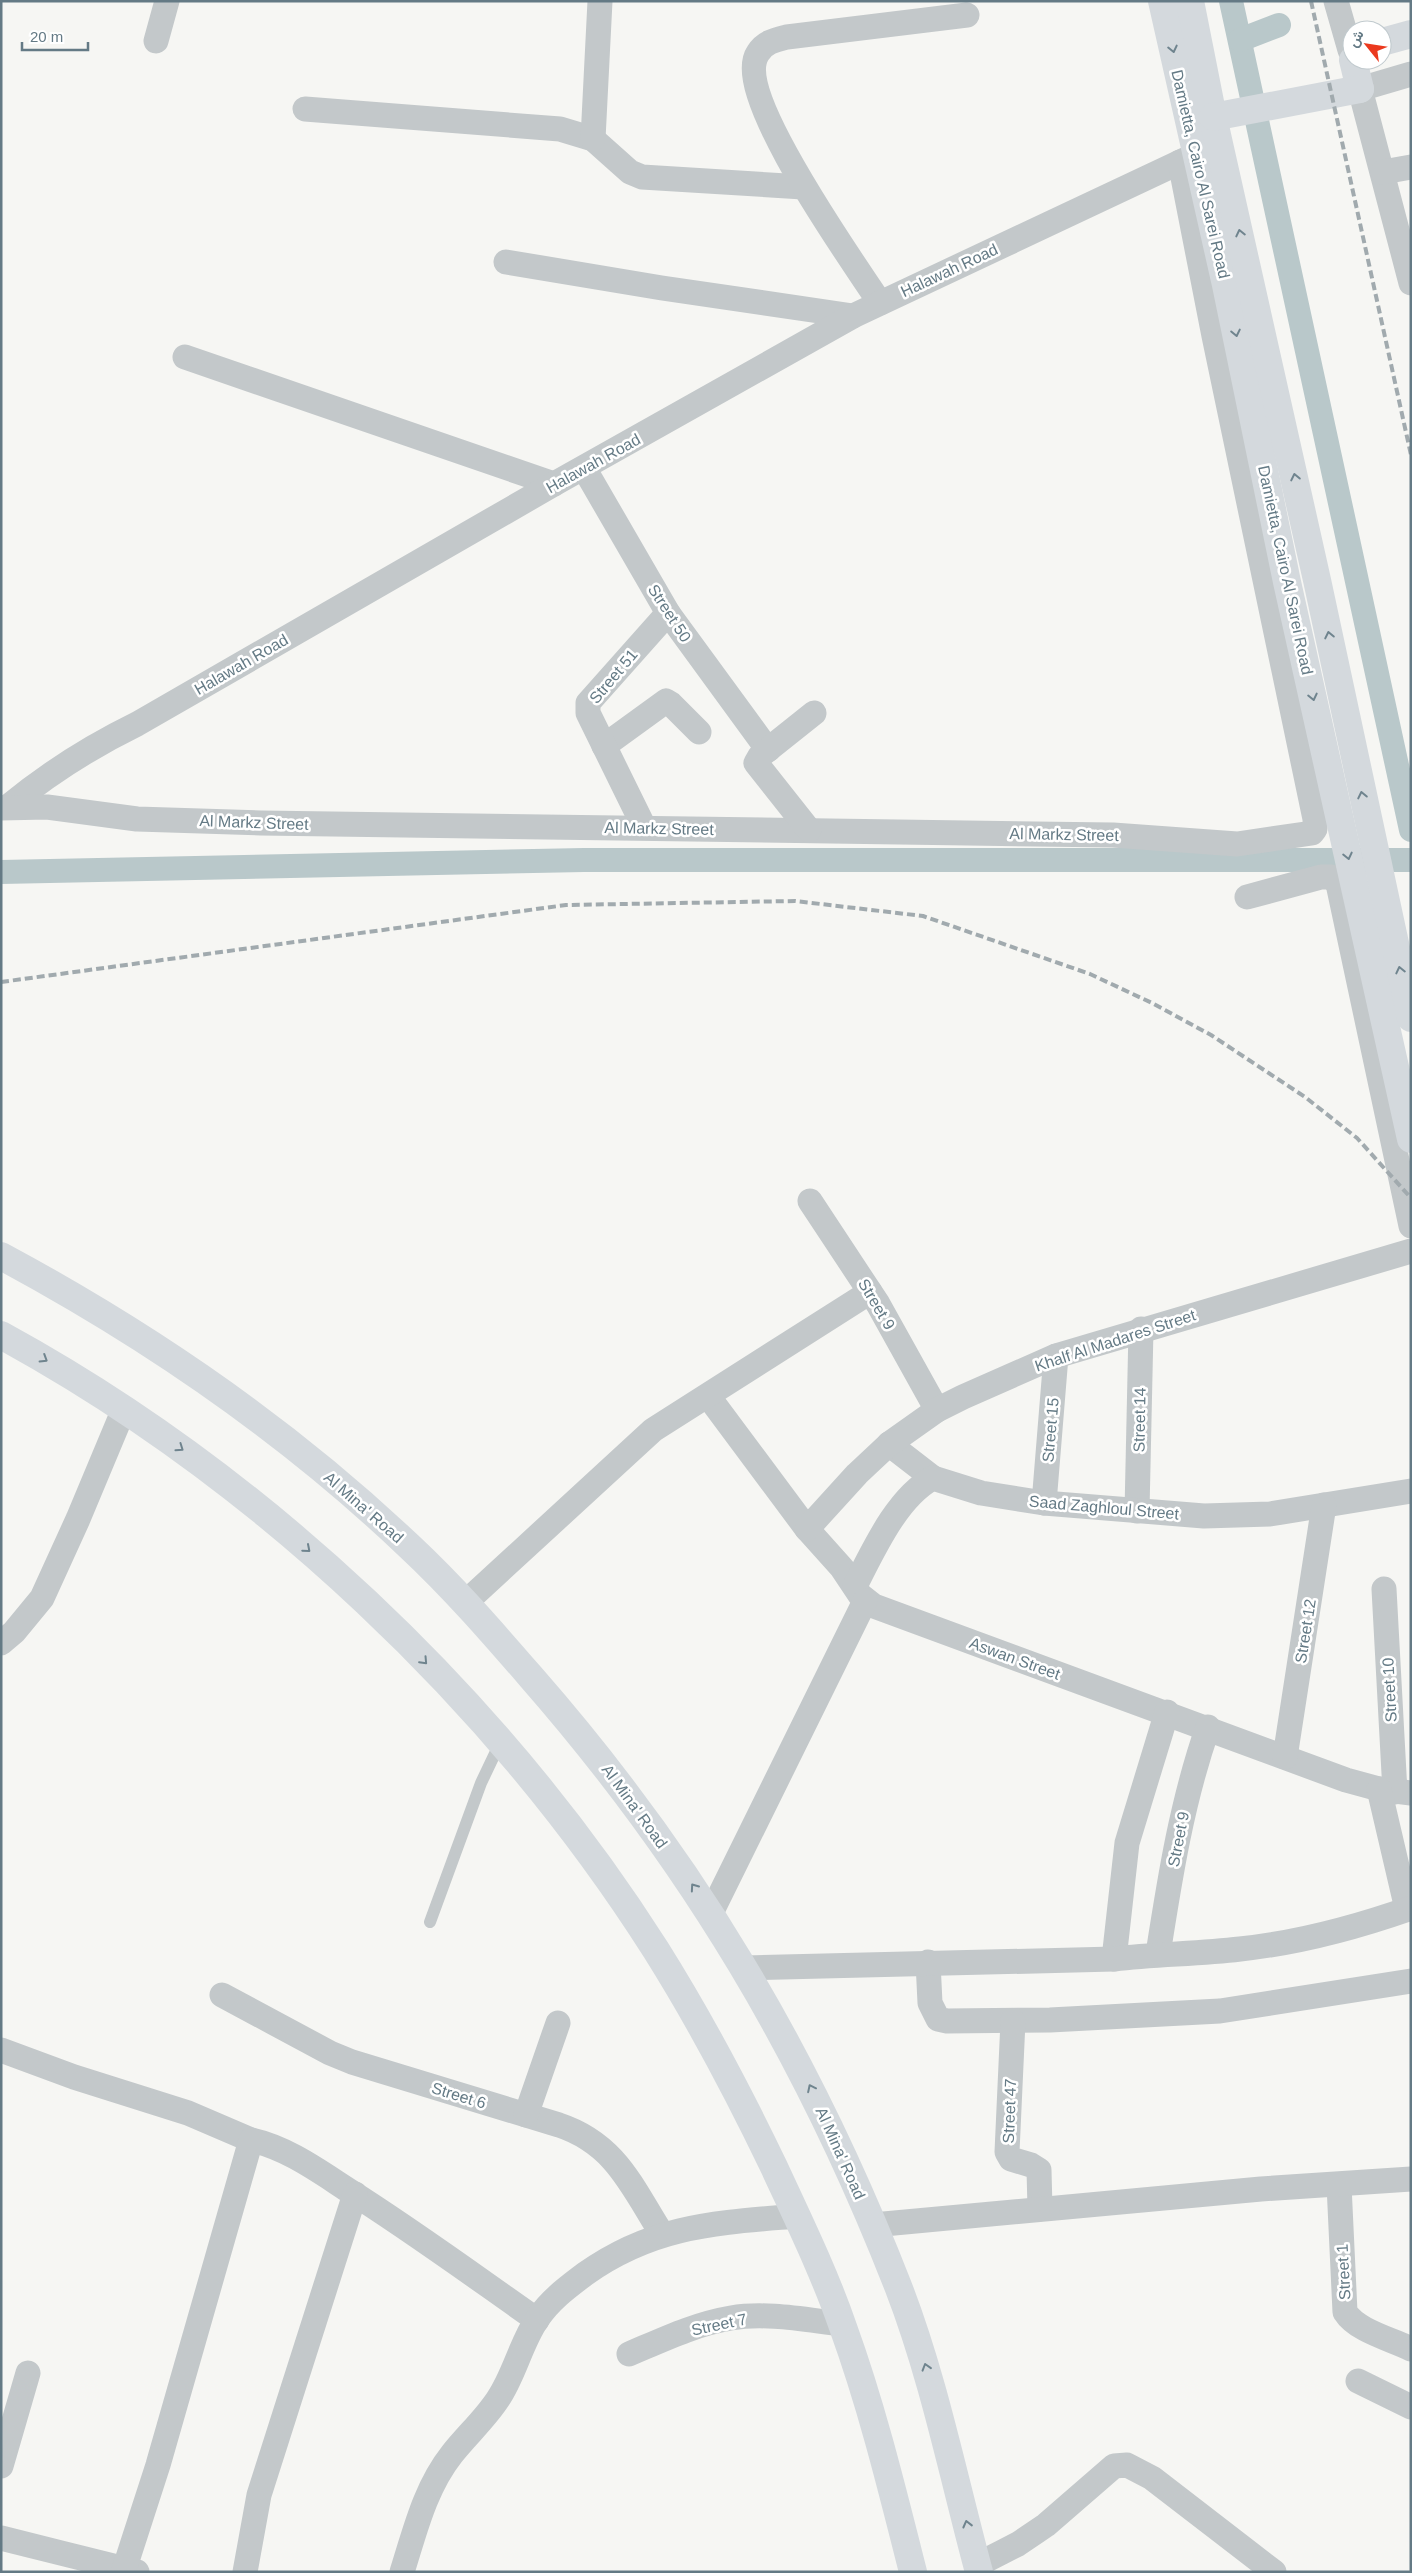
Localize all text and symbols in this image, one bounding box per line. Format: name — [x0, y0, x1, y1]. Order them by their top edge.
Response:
scale bar — [22, 20, 89, 52]
north arrow — [1342, 20, 1392, 70]
text: ش — [1345, 27, 1368, 50]
text: 20 m — [30, 28, 63, 45]
one-way arrow — [1167, 44, 1178, 53]
street label: Damietta, Cairo Al Sarei Road — [1168, 68, 1233, 280]
one-way arrow — [1235, 229, 1246, 238]
street label: Halawah Road — [898, 241, 1000, 300]
one-way arrow — [1230, 329, 1241, 337]
street label: Halawah Road — [543, 431, 643, 496]
street label: Damietta, Cairo Al Sarei Road — [1255, 464, 1316, 676]
one-way arrow — [1290, 472, 1301, 481]
street label: Street 50 — [645, 581, 694, 645]
street label: Halawah Road — [192, 631, 291, 698]
one-way arrow — [1324, 631, 1335, 640]
street label: Street 51 — [586, 646, 641, 707]
one-way arrow — [1307, 693, 1318, 702]
one-way arrow — [1357, 790, 1368, 799]
street label: Al Markz Street — [199, 812, 309, 833]
street label: Al Markz Street — [604, 819, 714, 838]
street label: Al Markz Street — [1009, 825, 1119, 844]
one-way arrow — [1342, 852, 1353, 861]
one-way arrow — [1395, 966, 1406, 975]
street label: Street 9 — [855, 1276, 898, 1333]
street label: Khalf Al Madares Street — [1033, 1306, 1198, 1375]
one-way arrow — [38, 1352, 47, 1362]
street label: Street 14 — [1130, 1387, 1149, 1453]
street label: Street 15 — [1039, 1397, 1062, 1463]
one-way arrow — [174, 1442, 183, 1451]
street label: Al Mina' Road — [321, 1468, 407, 1546]
street label: Saad Zaghloul Street — [1028, 1492, 1180, 1523]
one-way arrow — [301, 1543, 310, 1552]
street label: Street 12 — [1292, 1598, 1319, 1664]
street label: Aswan Street — [967, 1634, 1063, 1683]
one-way arrow — [418, 1655, 427, 1664]
street label: Street 10 — [1379, 1657, 1400, 1723]
street label: Al Mina' Road — [599, 1761, 671, 1851]
street label: Street 9 — [1165, 1810, 1192, 1868]
one-way arrow — [691, 1884, 700, 1893]
street label: Street 47 — [1000, 2078, 1019, 2144]
street label: Street 6 — [430, 2079, 488, 2112]
one-way arrow — [807, 2084, 817, 2093]
street label: Al Mina' Road — [813, 2104, 868, 2202]
street label: Street 1 — [1334, 2243, 1353, 2300]
street label: Street 7 — [690, 2310, 748, 2339]
one-way arrow — [922, 2364, 932, 2372]
one-way arrow — [962, 2520, 973, 2529]

